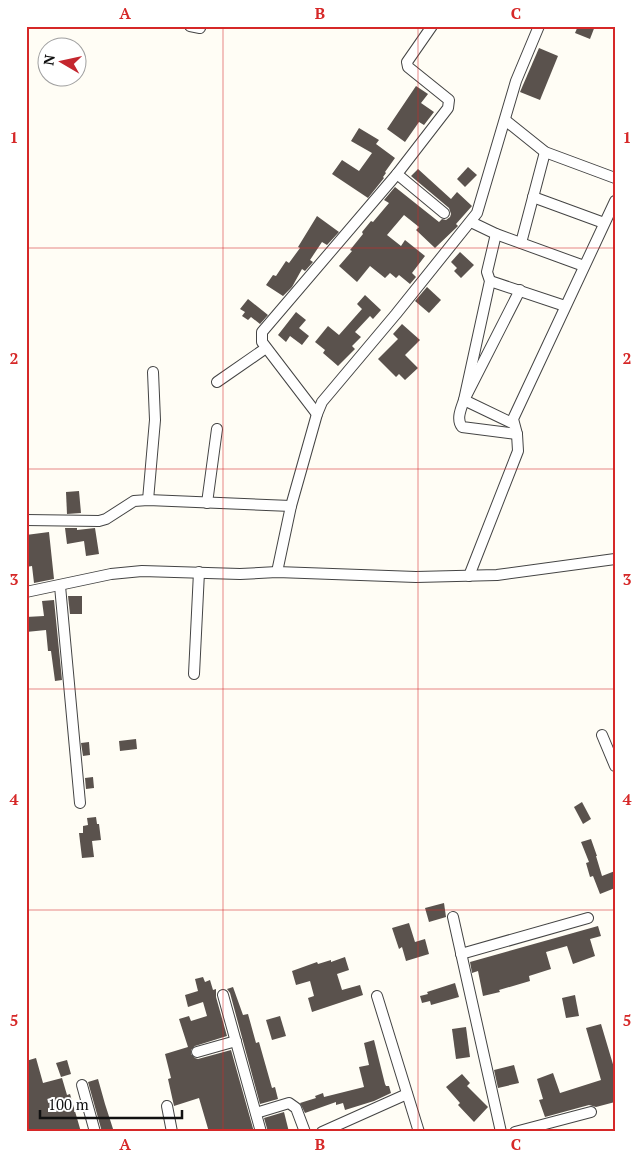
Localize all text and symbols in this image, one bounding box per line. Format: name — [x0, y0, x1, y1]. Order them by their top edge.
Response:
text: A — [119, 2, 131, 24]
text: B — [315, 2, 325, 24]
text: C — [511, 2, 521, 24]
north arrow — [38, 38, 88, 88]
text: N — [38, 53, 59, 67]
text: 1 — [9, 126, 19, 148]
text: 1 — [622, 126, 632, 148]
text: 2 — [9, 347, 19, 369]
text: 2 — [622, 347, 632, 369]
text: 3 — [9, 568, 19, 590]
text: 3 — [622, 568, 632, 590]
text: 4 — [9, 788, 19, 810]
text: 4 — [622, 788, 632, 810]
text: 5 — [9, 1009, 19, 1031]
text: 5 — [622, 1009, 632, 1031]
scale bar — [40, 1088, 182, 1120]
text: 100 m — [48, 1094, 89, 1114]
text: A — [119, 1133, 131, 1155]
text: B — [315, 1133, 325, 1155]
text: C — [511, 1133, 521, 1155]

